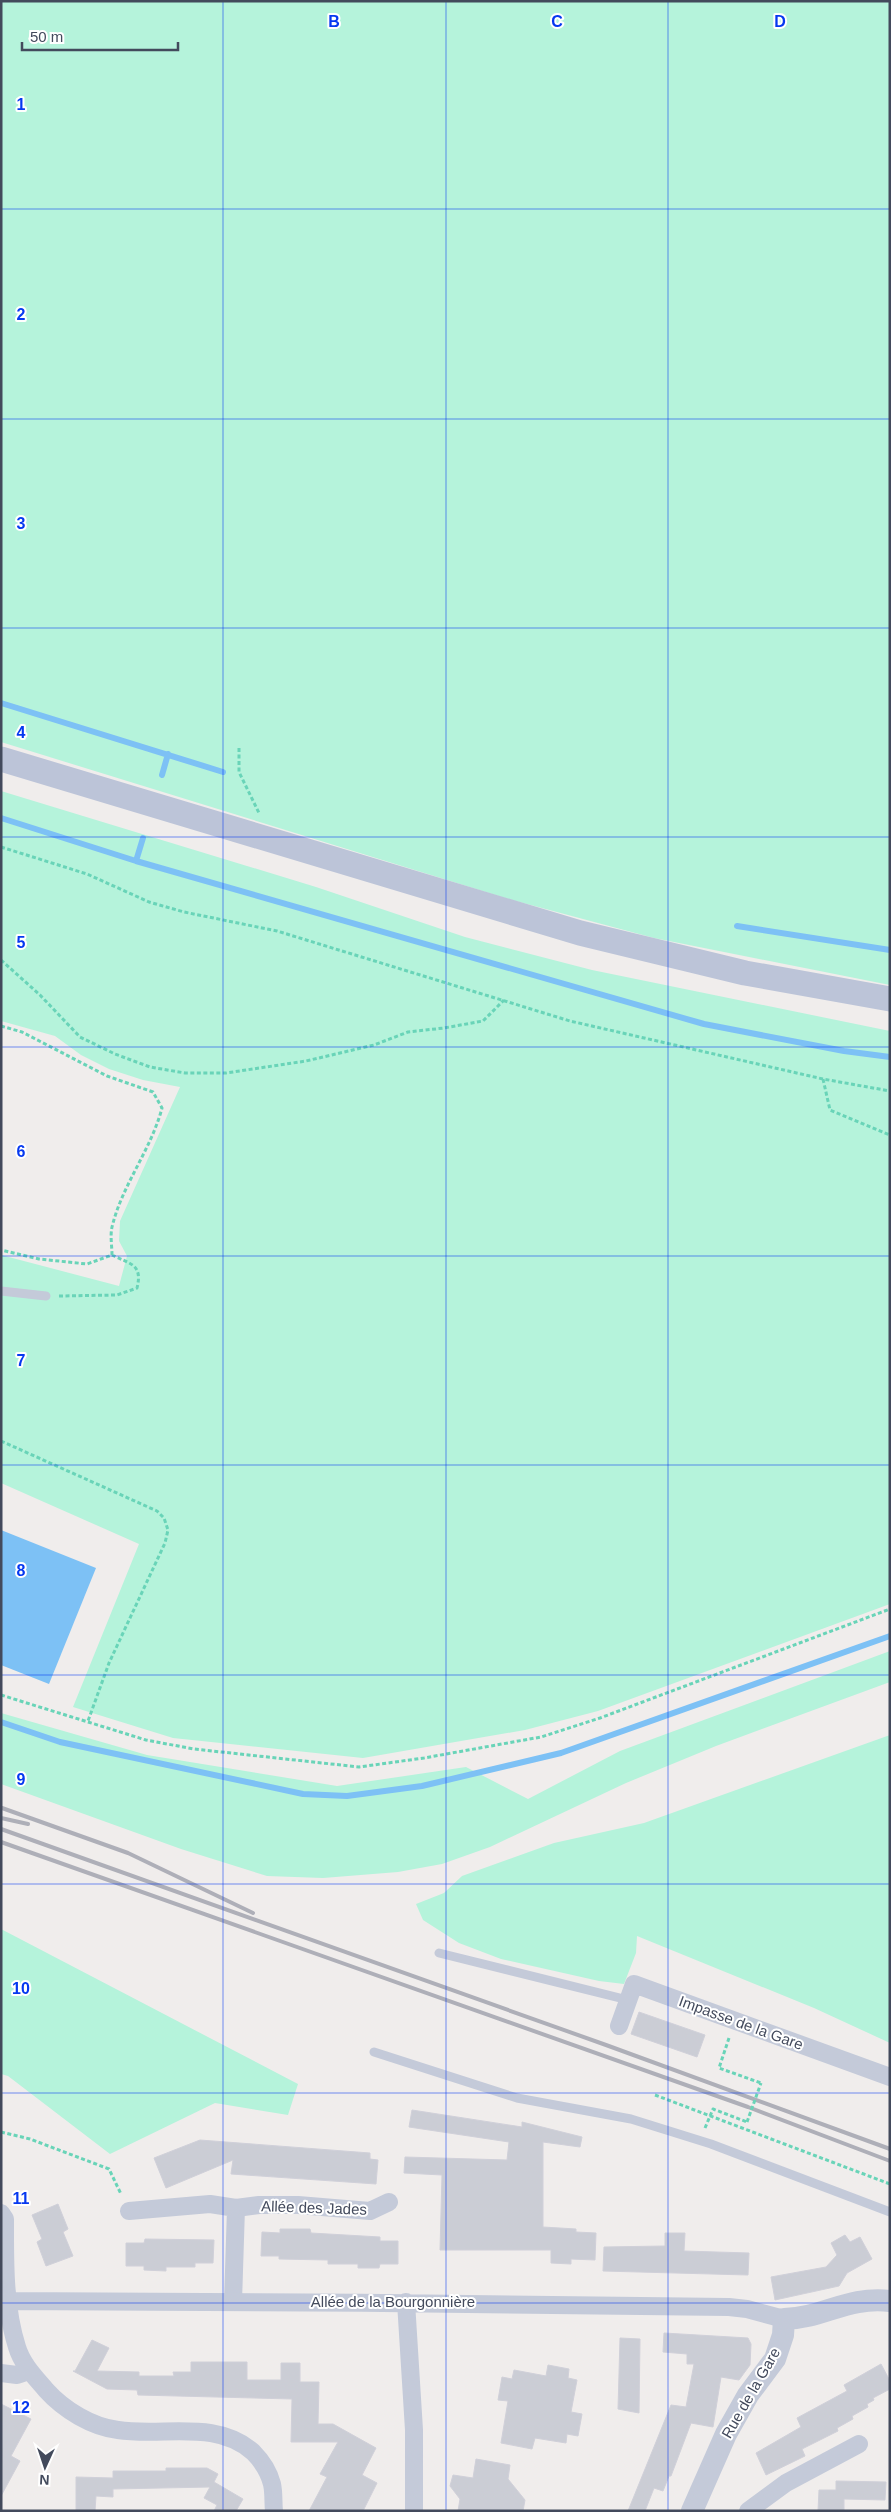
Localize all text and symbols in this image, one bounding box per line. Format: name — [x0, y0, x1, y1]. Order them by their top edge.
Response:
text: B — [328, 13, 340, 30]
text: C — [551, 13, 563, 30]
text: D — [774, 13, 786, 30]
scale bar — [22, 20, 179, 52]
text: 50 m — [30, 28, 63, 45]
text: 1 — [17, 96, 26, 113]
text: 2 — [17, 306, 26, 323]
text: 3 — [17, 515, 26, 532]
text: 4 — [17, 724, 26, 741]
text: 5 — [17, 934, 26, 951]
text: 6 — [17, 1143, 26, 1160]
text: 7 — [17, 1352, 26, 1369]
text: 8 — [17, 1562, 26, 1579]
text: 9 — [17, 1771, 26, 1788]
text: 10 — [12, 1980, 30, 1997]
street label: Impasse de la Gare — [677, 1992, 806, 2053]
text: 11 — [13, 2190, 30, 2207]
street label: Allée des Jades — [261, 2197, 367, 2218]
street label: Allée de la Bourgonnière — [311, 2293, 475, 2310]
street label: Rue de la Gare — [718, 2344, 783, 2441]
text: 12 — [12, 2399, 30, 2416]
north arrow — [20, 2442, 70, 2492]
text: N — [39, 2472, 50, 2488]

